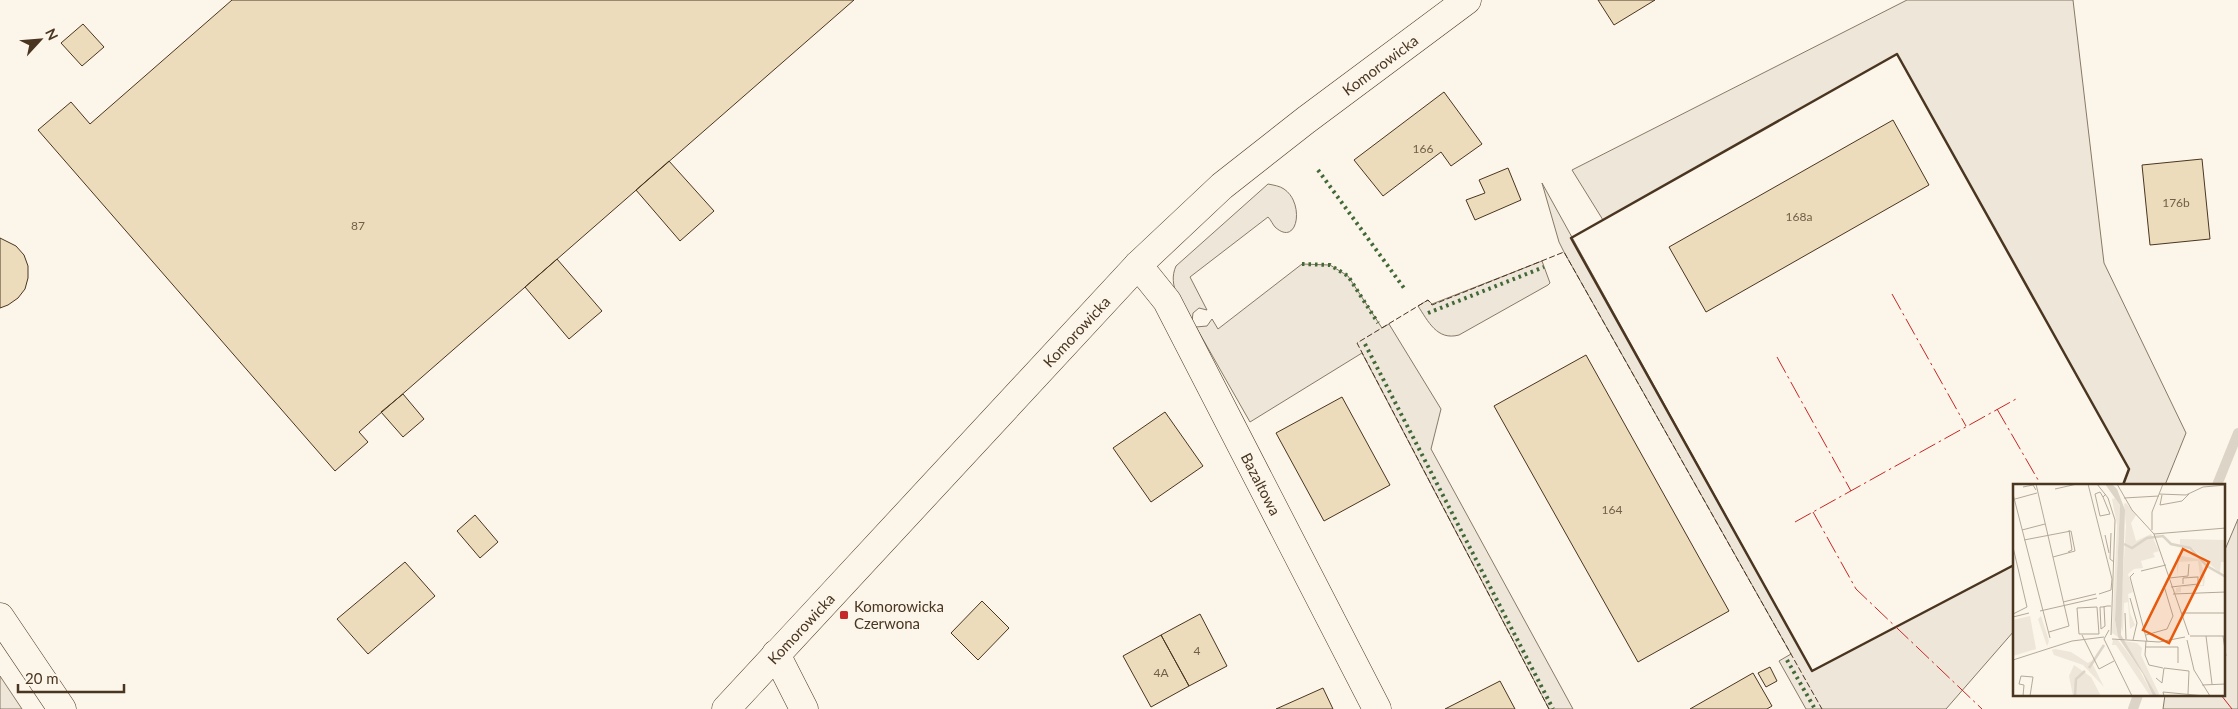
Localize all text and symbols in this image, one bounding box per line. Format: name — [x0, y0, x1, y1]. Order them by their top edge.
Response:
north arrow — [15, 15, 65, 65]
text: N — [42, 26, 62, 43]
street label: Komorowicka — [1338, 31, 1421, 99]
house number: 166 — [1413, 141, 1433, 156]
house number: 176b — [2162, 195, 2190, 210]
house number: 168a — [1786, 209, 1812, 224]
house number: 87 — [351, 218, 365, 233]
street label: Komorowicka — [1039, 292, 1114, 371]
street label: Bazaltowa — [1238, 450, 1285, 518]
inset map — [2013, 484, 2226, 696]
house number: 164 — [1602, 502, 1622, 517]
street label: Komorowicka — [764, 589, 838, 667]
place label: Komorowicka Czerwona — [854, 597, 944, 632]
marker: Komorowicka Czerwona — [838, 609, 850, 621]
house number: 4 — [1194, 643, 1201, 658]
scale bar — [18, 662, 124, 694]
house number: 4A — [1153, 665, 1169, 680]
text: 20 m — [25, 669, 59, 687]

